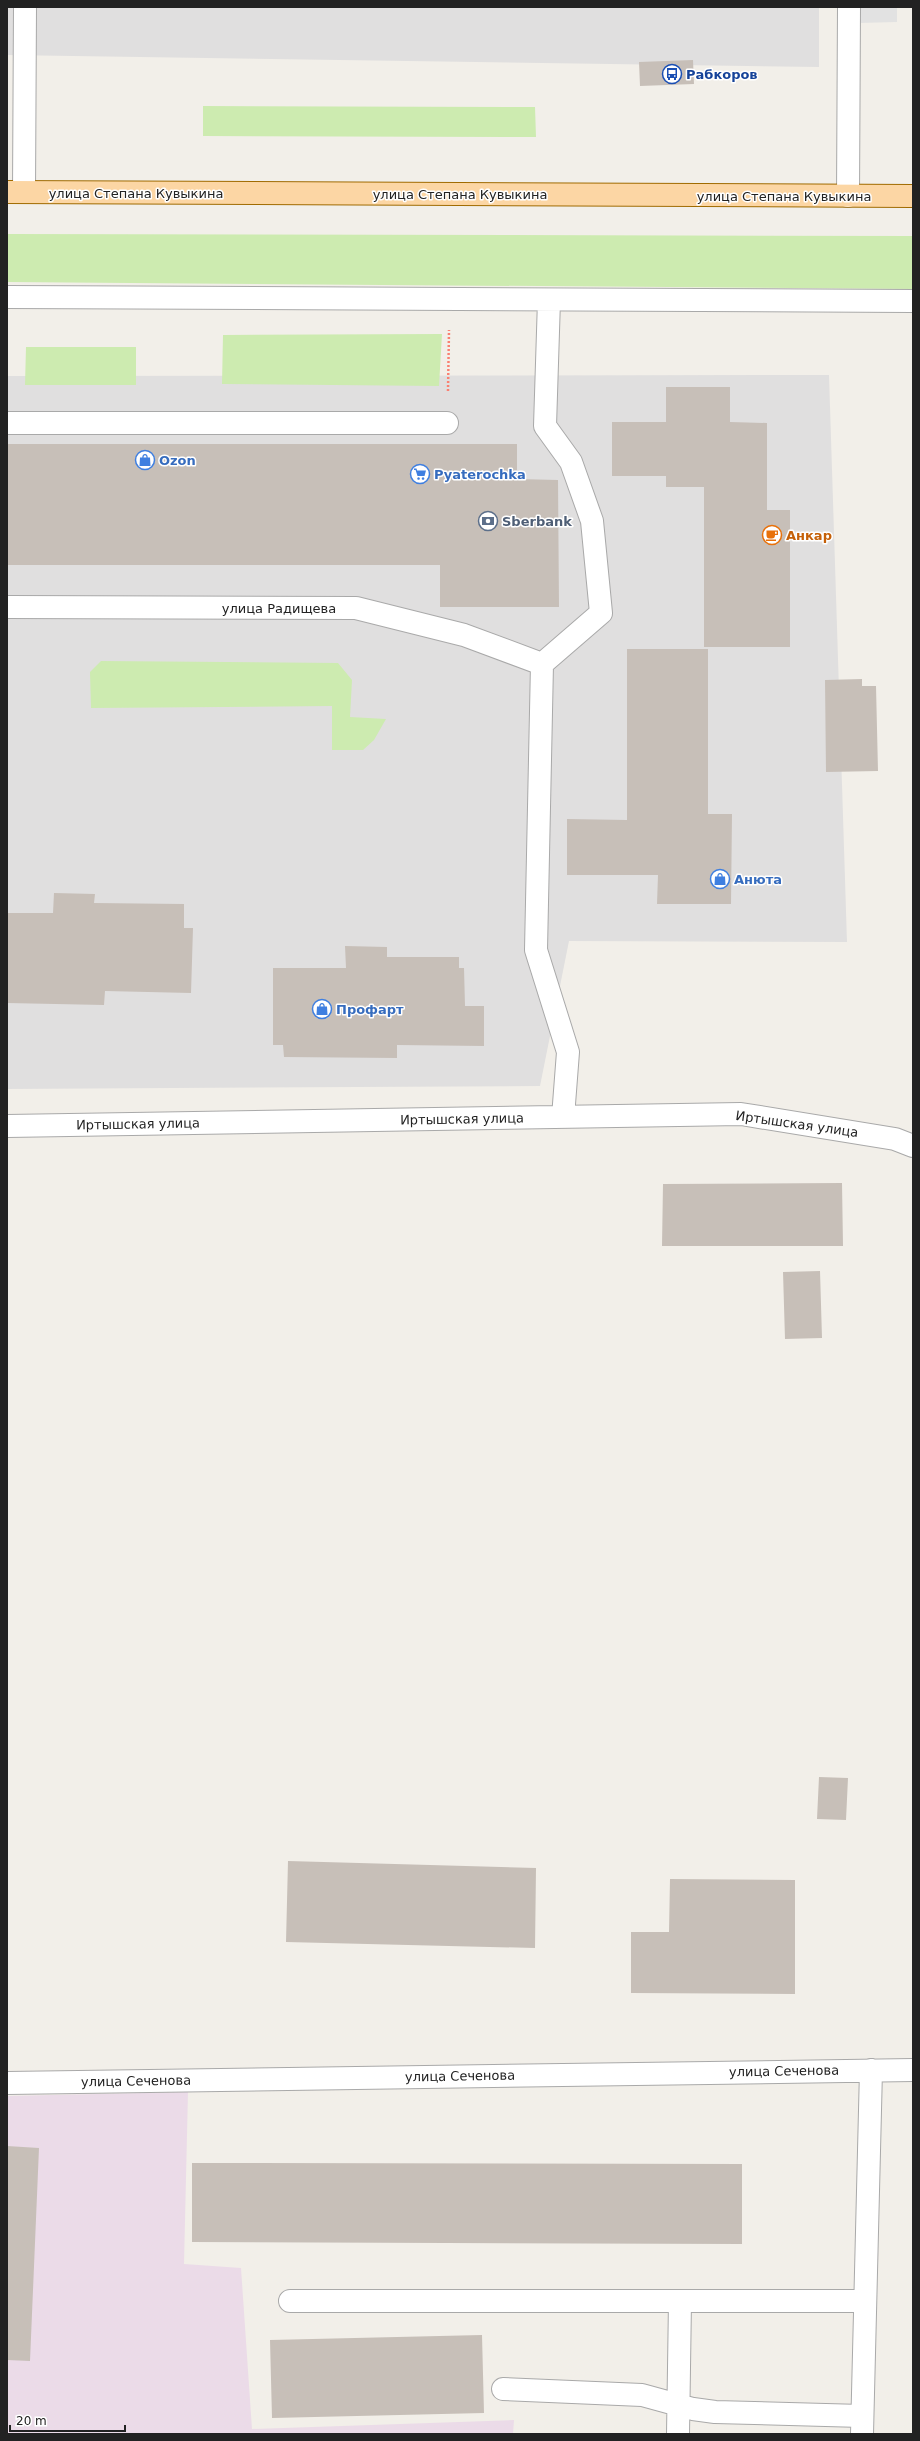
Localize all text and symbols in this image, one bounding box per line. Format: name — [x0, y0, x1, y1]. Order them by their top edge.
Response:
bus stop icon: Рабкоров — [661, 63, 683, 85]
place label: Рабкоров — [686, 67, 758, 82]
street label: улица Степана Кувыкина — [49, 186, 223, 201]
street label: улица Степана Кувыкина — [373, 187, 547, 202]
street label: улица Степана Кувыкина — [697, 189, 871, 204]
shop icon: Ozon — [134, 449, 156, 471]
place label: Ozon — [159, 453, 196, 468]
supermarket icon: Pyaterochka — [409, 463, 431, 485]
place label: Pyaterochka — [434, 467, 526, 482]
bank icon: Sberbank — [477, 510, 499, 532]
place label: Sberbank — [502, 514, 572, 529]
cafe icon: Анкар — [761, 524, 783, 546]
place label: Анкар — [786, 528, 832, 543]
street label: улица Радищева — [222, 601, 336, 616]
shop icon: Анюта — [709, 868, 731, 890]
place label: Анюта — [734, 872, 782, 887]
shop icon: Профарт — [311, 998, 333, 1020]
place label: Профарт — [336, 1002, 404, 1017]
street label: Иртышская улица — [735, 1108, 859, 1140]
street label: Иртышская улица — [400, 1110, 524, 1128]
street label: Иртышская улица — [76, 1115, 200, 1133]
street label: улица Сеченова — [729, 2063, 839, 2079]
street label: улица Сеченова — [405, 2068, 515, 2084]
street label: улица Сеченова — [81, 2073, 191, 2089]
scale bar — [10, 2407, 125, 2433]
text: 20 m — [16, 2414, 47, 2428]

